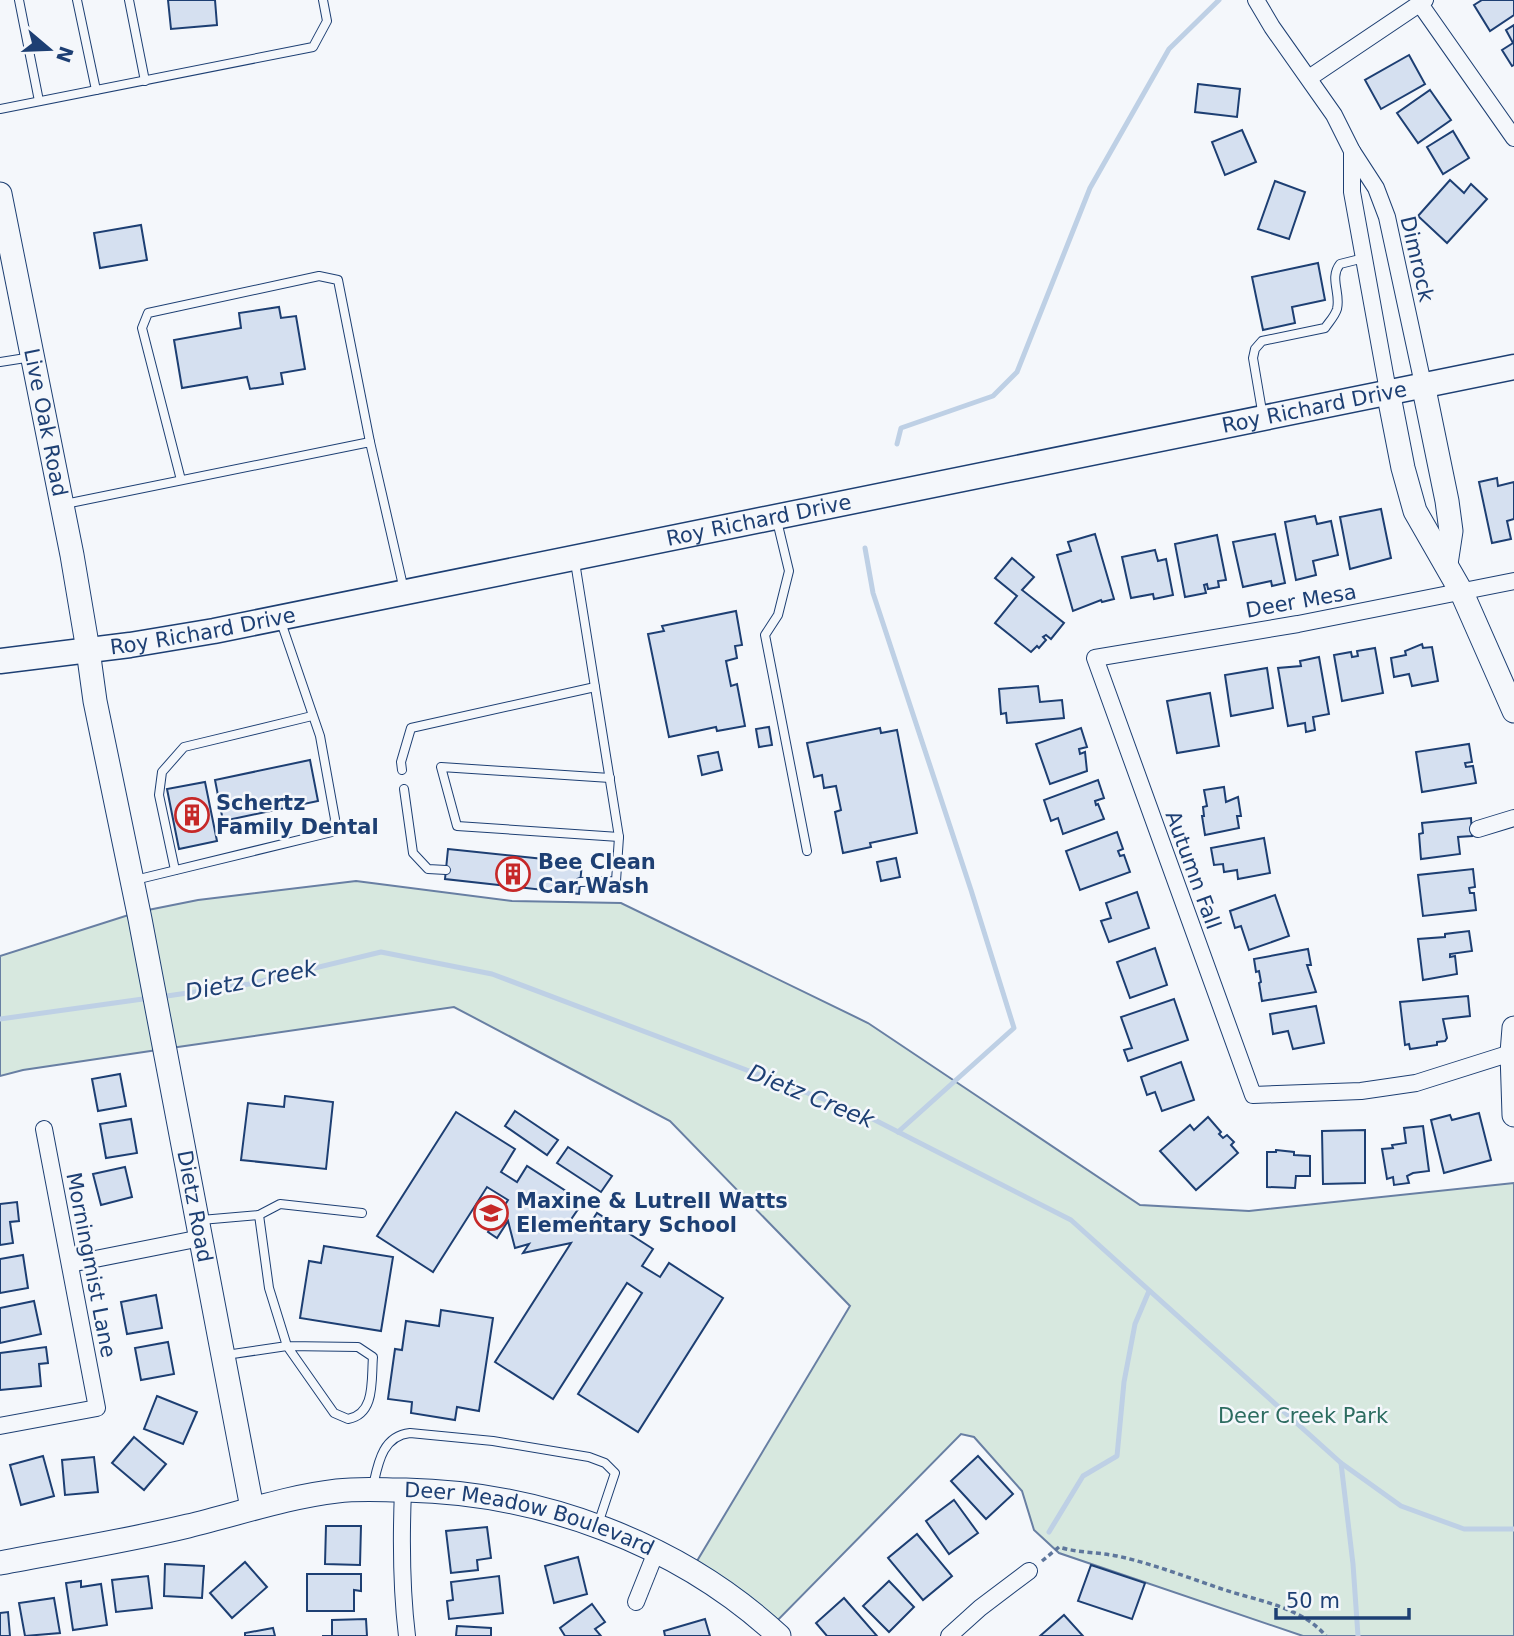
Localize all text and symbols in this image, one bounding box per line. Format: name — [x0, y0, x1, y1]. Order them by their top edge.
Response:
north arrow — [14, 14, 84, 84]
text: N — [52, 43, 78, 66]
street label: Dimrock — [1395, 214, 1439, 305]
street label: Live Oak Road — [19, 346, 72, 499]
street label: Roy Richard Drive — [1220, 377, 1409, 438]
street label: Roy Richard Drive — [664, 490, 853, 551]
street label: Deer Mesa — [1244, 579, 1358, 623]
street label: Roy Richard Drive — [109, 603, 298, 659]
place label: Schertz Family Dental — [216, 791, 379, 839]
building icon: Schertz Family Dental — [173, 796, 211, 834]
street label: Autumn Fall — [1160, 807, 1226, 933]
place label: Bee Clean Car Wash — [538, 850, 656, 898]
building icon: Bee Clean Car Wash — [494, 855, 532, 893]
water label: Dietz Creek — [183, 954, 321, 1006]
water label: Dietz Creek — [744, 1059, 879, 1134]
street label: Dietz Road — [172, 1148, 217, 1264]
street label: Morningmist Lane — [61, 1170, 121, 1360]
place label: Maxine & Lutrell Watts Elementary School — [516, 1189, 788, 1237]
school or university icon: Maxine & Lutrell Watts Elementary School — [472, 1194, 510, 1232]
park label: Deer Creek Park — [1218, 1404, 1389, 1428]
street label: Deer Meadow Boulevard — [404, 1478, 658, 1561]
scale bar — [1276, 1576, 1409, 1620]
text: 50 m — [1286, 1589, 1340, 1613]

